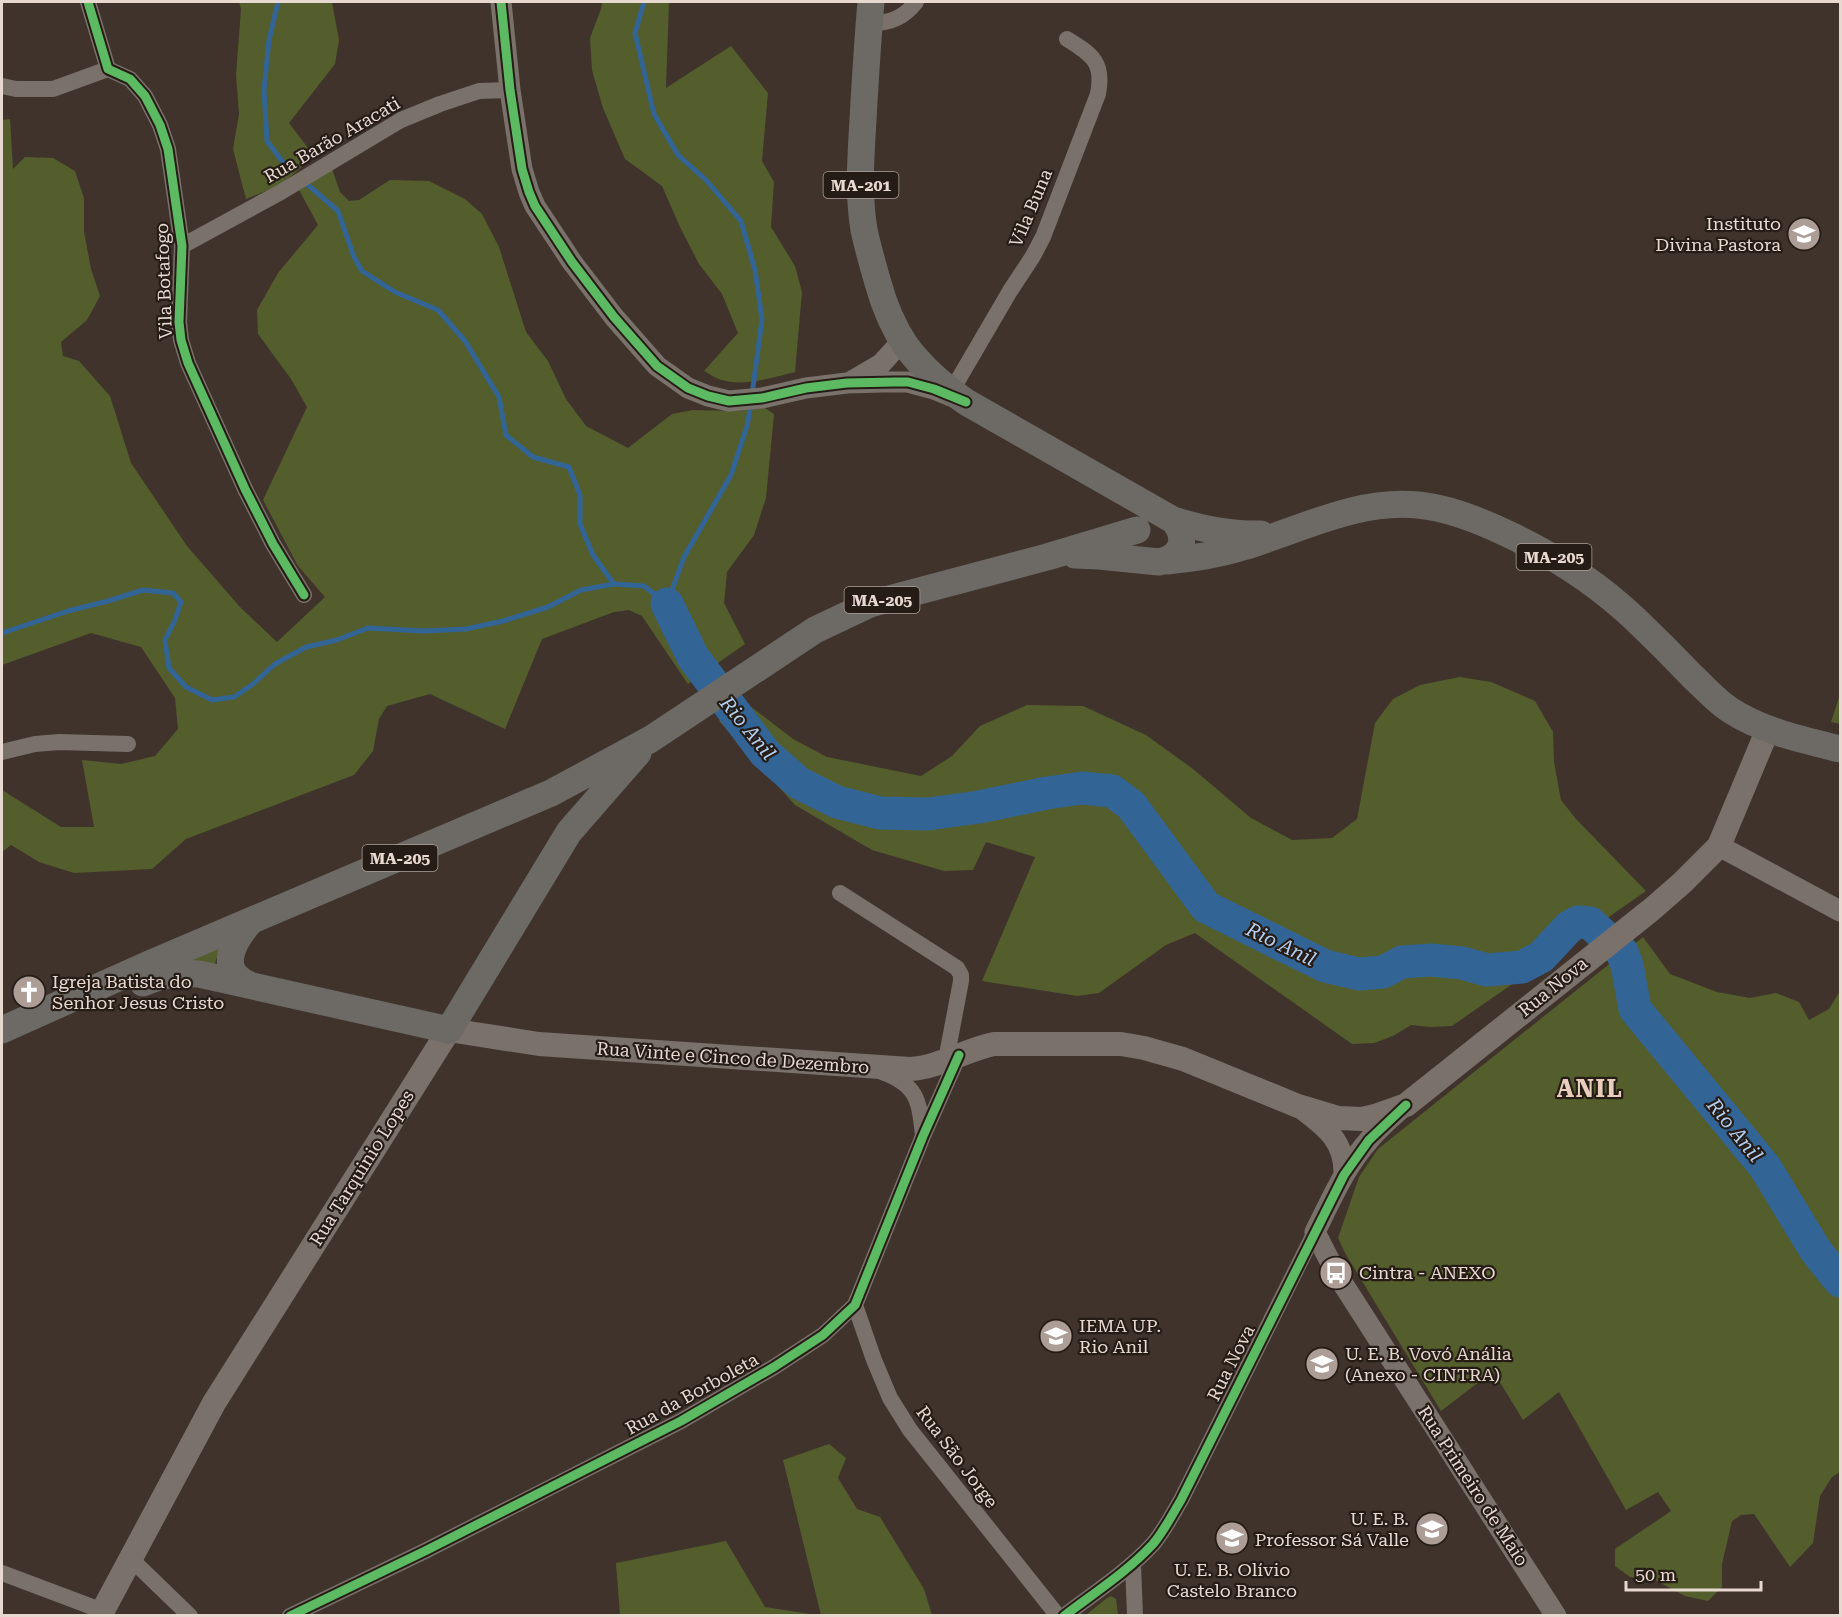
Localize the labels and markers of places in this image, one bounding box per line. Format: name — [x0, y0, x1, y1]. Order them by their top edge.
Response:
place label: Instituto Divina Pastora — [1655, 213, 1781, 255]
school or university icon: Instituto Divina Pastora — [1786, 216, 1822, 252]
place label: Igreja Batista do Senhor Jesus Cristo — [52, 971, 224, 1013]
church icon: Igreja Batista do Senhor Jesus Cristo — [11, 974, 47, 1010]
bus stop icon: Cintra - ANEXO — [1318, 1255, 1354, 1291]
place label: Cintra - ANEXO — [1359, 1262, 1496, 1283]
place label: IEMA UP. Rio Anil — [1079, 1315, 1161, 1357]
school or university icon: IEMA UP. Rio Anil — [1038, 1318, 1074, 1354]
place label: U. E. B. Vovó Anália (Anexo - CINTRA) — [1345, 1343, 1512, 1385]
school or university icon: U. E. B. Vovó Anália (Anexo - CINTRA) — [1304, 1346, 1340, 1382]
place label: U. E. B. Professor Sá Valle — [1255, 1508, 1409, 1550]
school or university icon: U. E. B. Professor Sá Valle — [1414, 1511, 1450, 1547]
school or university icon: U. E. B. Olívio Castelo Branco — [1214, 1520, 1250, 1556]
place label: U. E. B. Olívio Castelo Branco — [1167, 1559, 1297, 1601]

